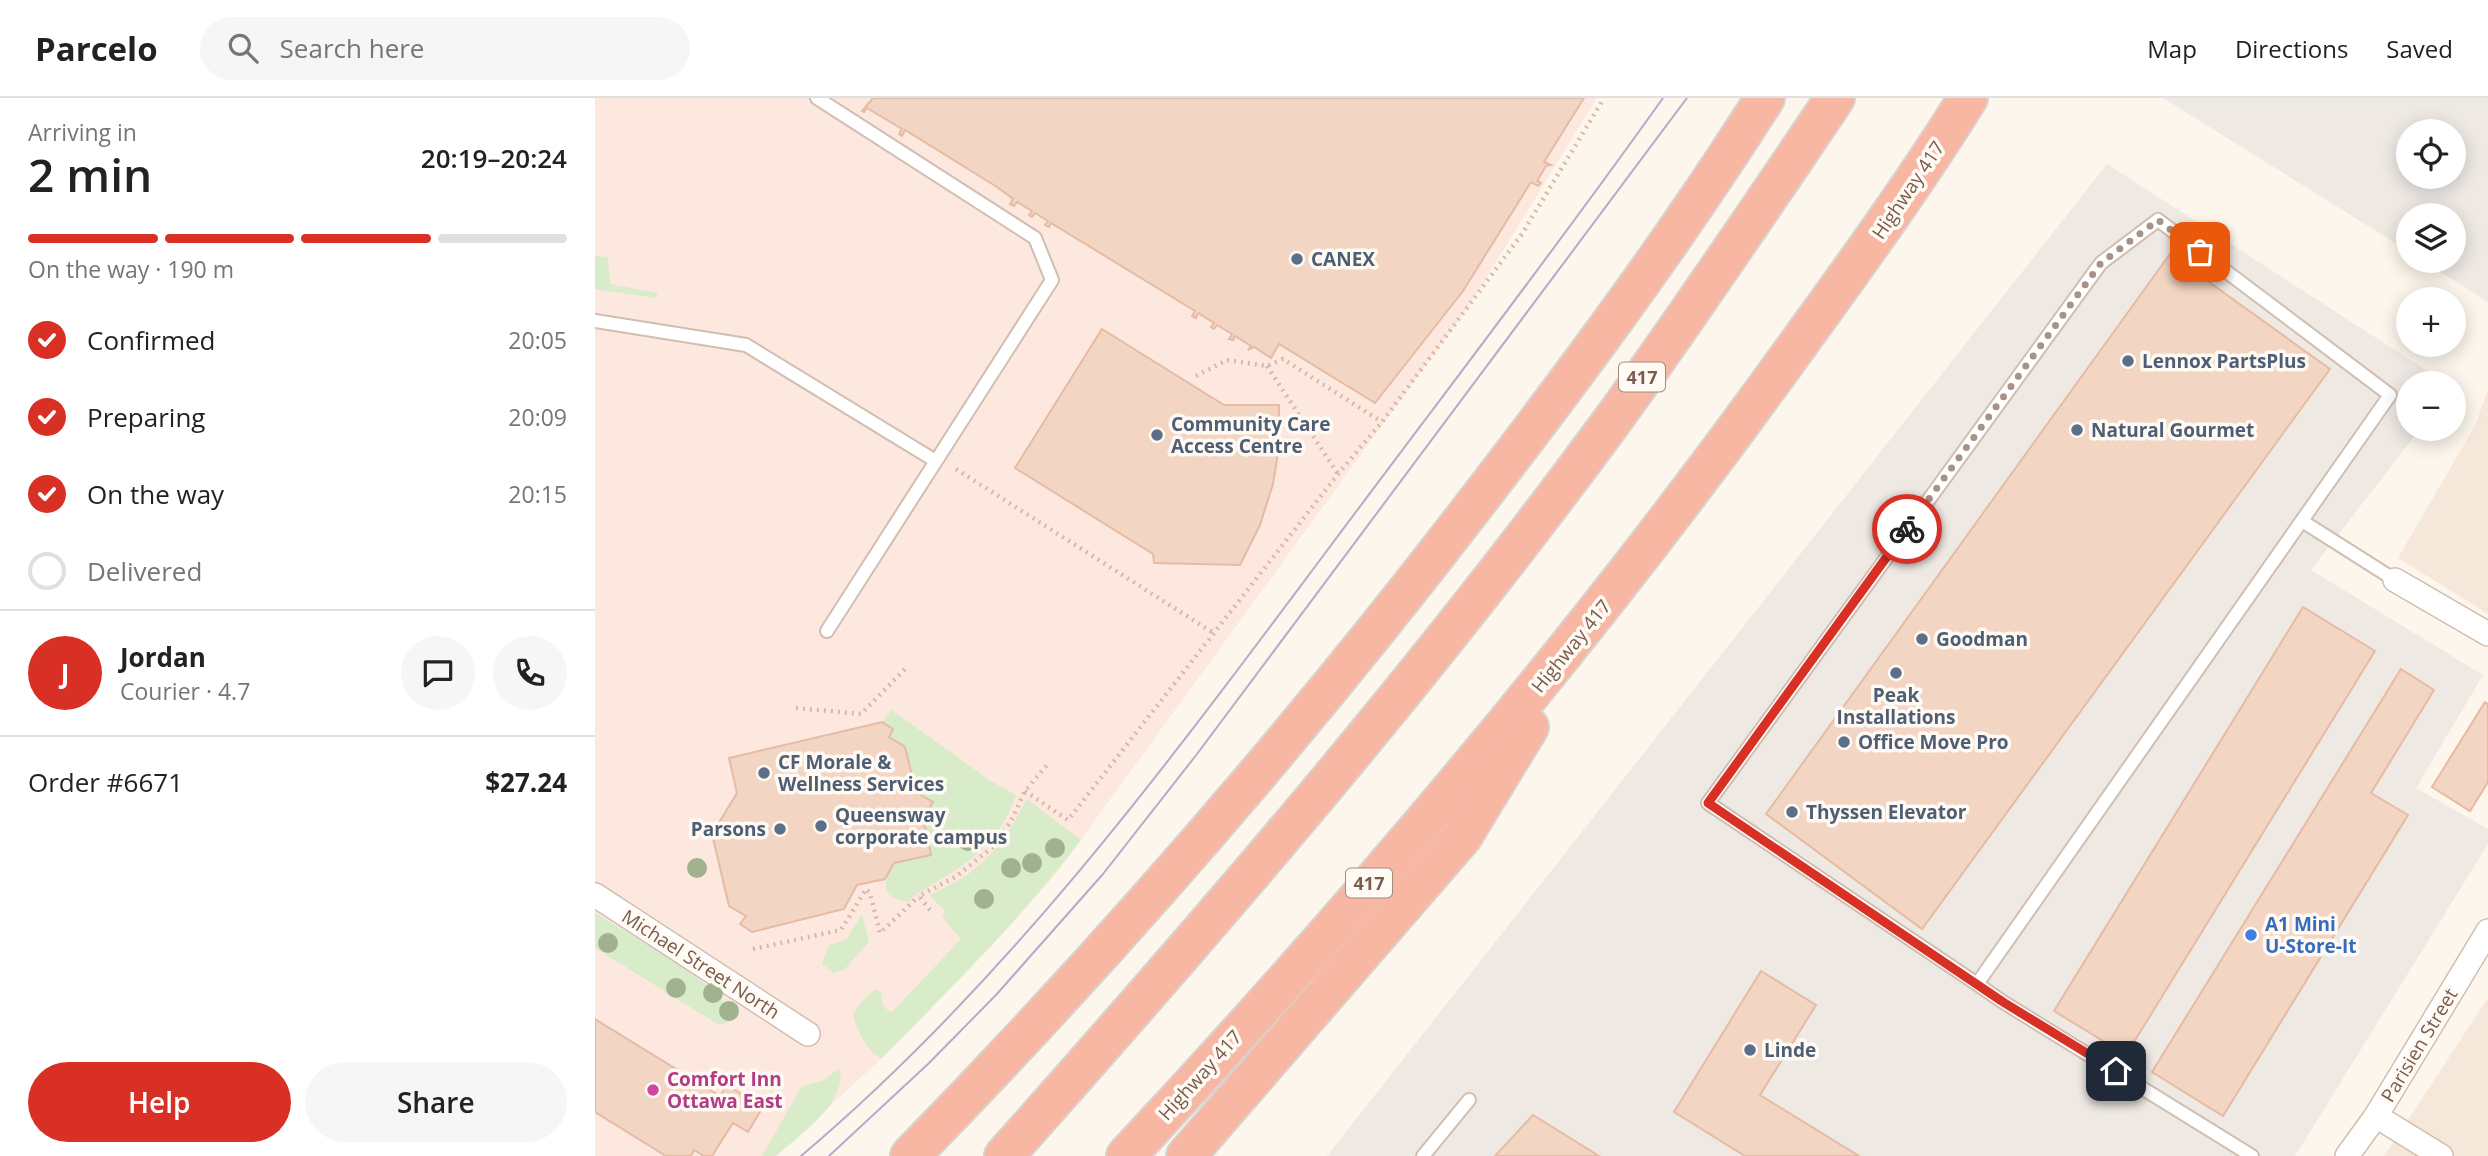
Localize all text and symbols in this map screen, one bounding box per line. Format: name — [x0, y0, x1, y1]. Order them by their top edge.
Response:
search box — [200, 17, 690, 80]
text: Parcelo — [35, 26, 158, 71]
icon: search — [224, 29, 262, 67]
text: Search here — [280, 30, 424, 66]
text: Map — [2147, 32, 2197, 65]
text: Directions — [2235, 32, 2348, 65]
text: Saved — [2386, 32, 2453, 65]
text: Arriving in — [28, 116, 137, 148]
map controls — [2396, 119, 2466, 441]
button: locate — [2396, 119, 2466, 189]
street label: Highway 417 — [1866, 136, 1950, 244]
text: 20:19–20:24 — [421, 140, 567, 176]
text: 2 min — [28, 143, 152, 205]
button: layers — [2396, 203, 2466, 273]
pin — [2170, 222, 2230, 282]
icon: bag — [2181, 233, 2219, 271]
place label: CANEX — [1311, 246, 1375, 272]
marker: CANEX — [1289, 251, 1305, 267]
text: On the way · 190 m — [28, 253, 234, 285]
button: + — [2396, 287, 2466, 357]
icon: check — [28, 321, 66, 359]
text: Confirmed — [87, 322, 215, 358]
text: 20:05 — [508, 324, 567, 356]
place label: Lennox PartsPlus — [2142, 348, 2306, 374]
marker: Lennox PartsPlus — [2120, 353, 2136, 369]
road number: 417 — [1619, 362, 1665, 391]
button: − — [2396, 371, 2466, 441]
icon: check — [28, 398, 66, 436]
text: Preparing — [87, 399, 205, 435]
text: 20:09 — [508, 401, 567, 433]
place label: Community Care Access Centre — [1171, 411, 1330, 459]
place label: Natural Gourmet — [2091, 417, 2254, 443]
marker: Natural Gourmet — [2069, 422, 2085, 438]
marker: Community Care Access Centre — [1149, 427, 1165, 443]
icon: check — [28, 475, 66, 513]
text: On the way — [87, 476, 224, 512]
text: 20:15 — [508, 478, 567, 510]
courier — [1872, 494, 1942, 564]
icon: bike — [1888, 510, 1926, 548]
text: Delivered — [87, 553, 202, 589]
street label: Highway 417 — [1525, 594, 1617, 698]
place label: Goodman — [1936, 626, 2028, 652]
marker: Goodman — [1914, 631, 1930, 647]
button: chat — [401, 636, 475, 710]
button: phone — [493, 636, 567, 710]
text: Jordan — [120, 639, 206, 675]
text: J — [61, 655, 69, 691]
marker: Peak Installations — [1888, 665, 1904, 681]
text: Courier · 4.7 — [120, 675, 250, 707]
place label: Peak Installations — [1837, 682, 1955, 730]
place label: Office Move Pro — [1858, 729, 2009, 755]
marker: Office Move Pro — [1836, 734, 1852, 750]
place label: CF Morale & Wellness Services — [778, 749, 944, 797]
text: Order #6671 — [28, 764, 183, 800]
text: $27.24 — [485, 764, 567, 800]
marker: CF Morale & Wellness Services — [756, 765, 772, 781]
place label: Thyssen Elevator — [1806, 799, 1967, 825]
place label: Queensway corporate campus — [835, 802, 1007, 850]
marker: Thyssen Elevator — [1784, 804, 1800, 820]
place label: Parsons — [691, 816, 766, 842]
marker: Queensway corporate campus — [813, 818, 829, 834]
marker: Parsons — [772, 821, 788, 837]
road number: 417 — [1346, 868, 1392, 898]
street label: Michael Street North — [617, 903, 785, 1025]
place label: A1 Mini U-Store-It — [2265, 911, 2356, 959]
marker: A1 Mini U-Store-It — [2243, 927, 2259, 943]
street label: Parisien Street — [2375, 983, 2463, 1107]
street label: Highway 417 — [1152, 1024, 1248, 1126]
place label: Linde — [1764, 1037, 1816, 1063]
pin — [2086, 1041, 2146, 1101]
marker: Linde — [1742, 1042, 1758, 1058]
icon: home — [2097, 1052, 2135, 1090]
button: Help — [28, 1062, 291, 1142]
button: Share — [305, 1062, 567, 1142]
place label: Comfort Inn Ottawa East — [667, 1066, 783, 1114]
marker: Comfort Inn Ottawa East — [645, 1082, 661, 1098]

